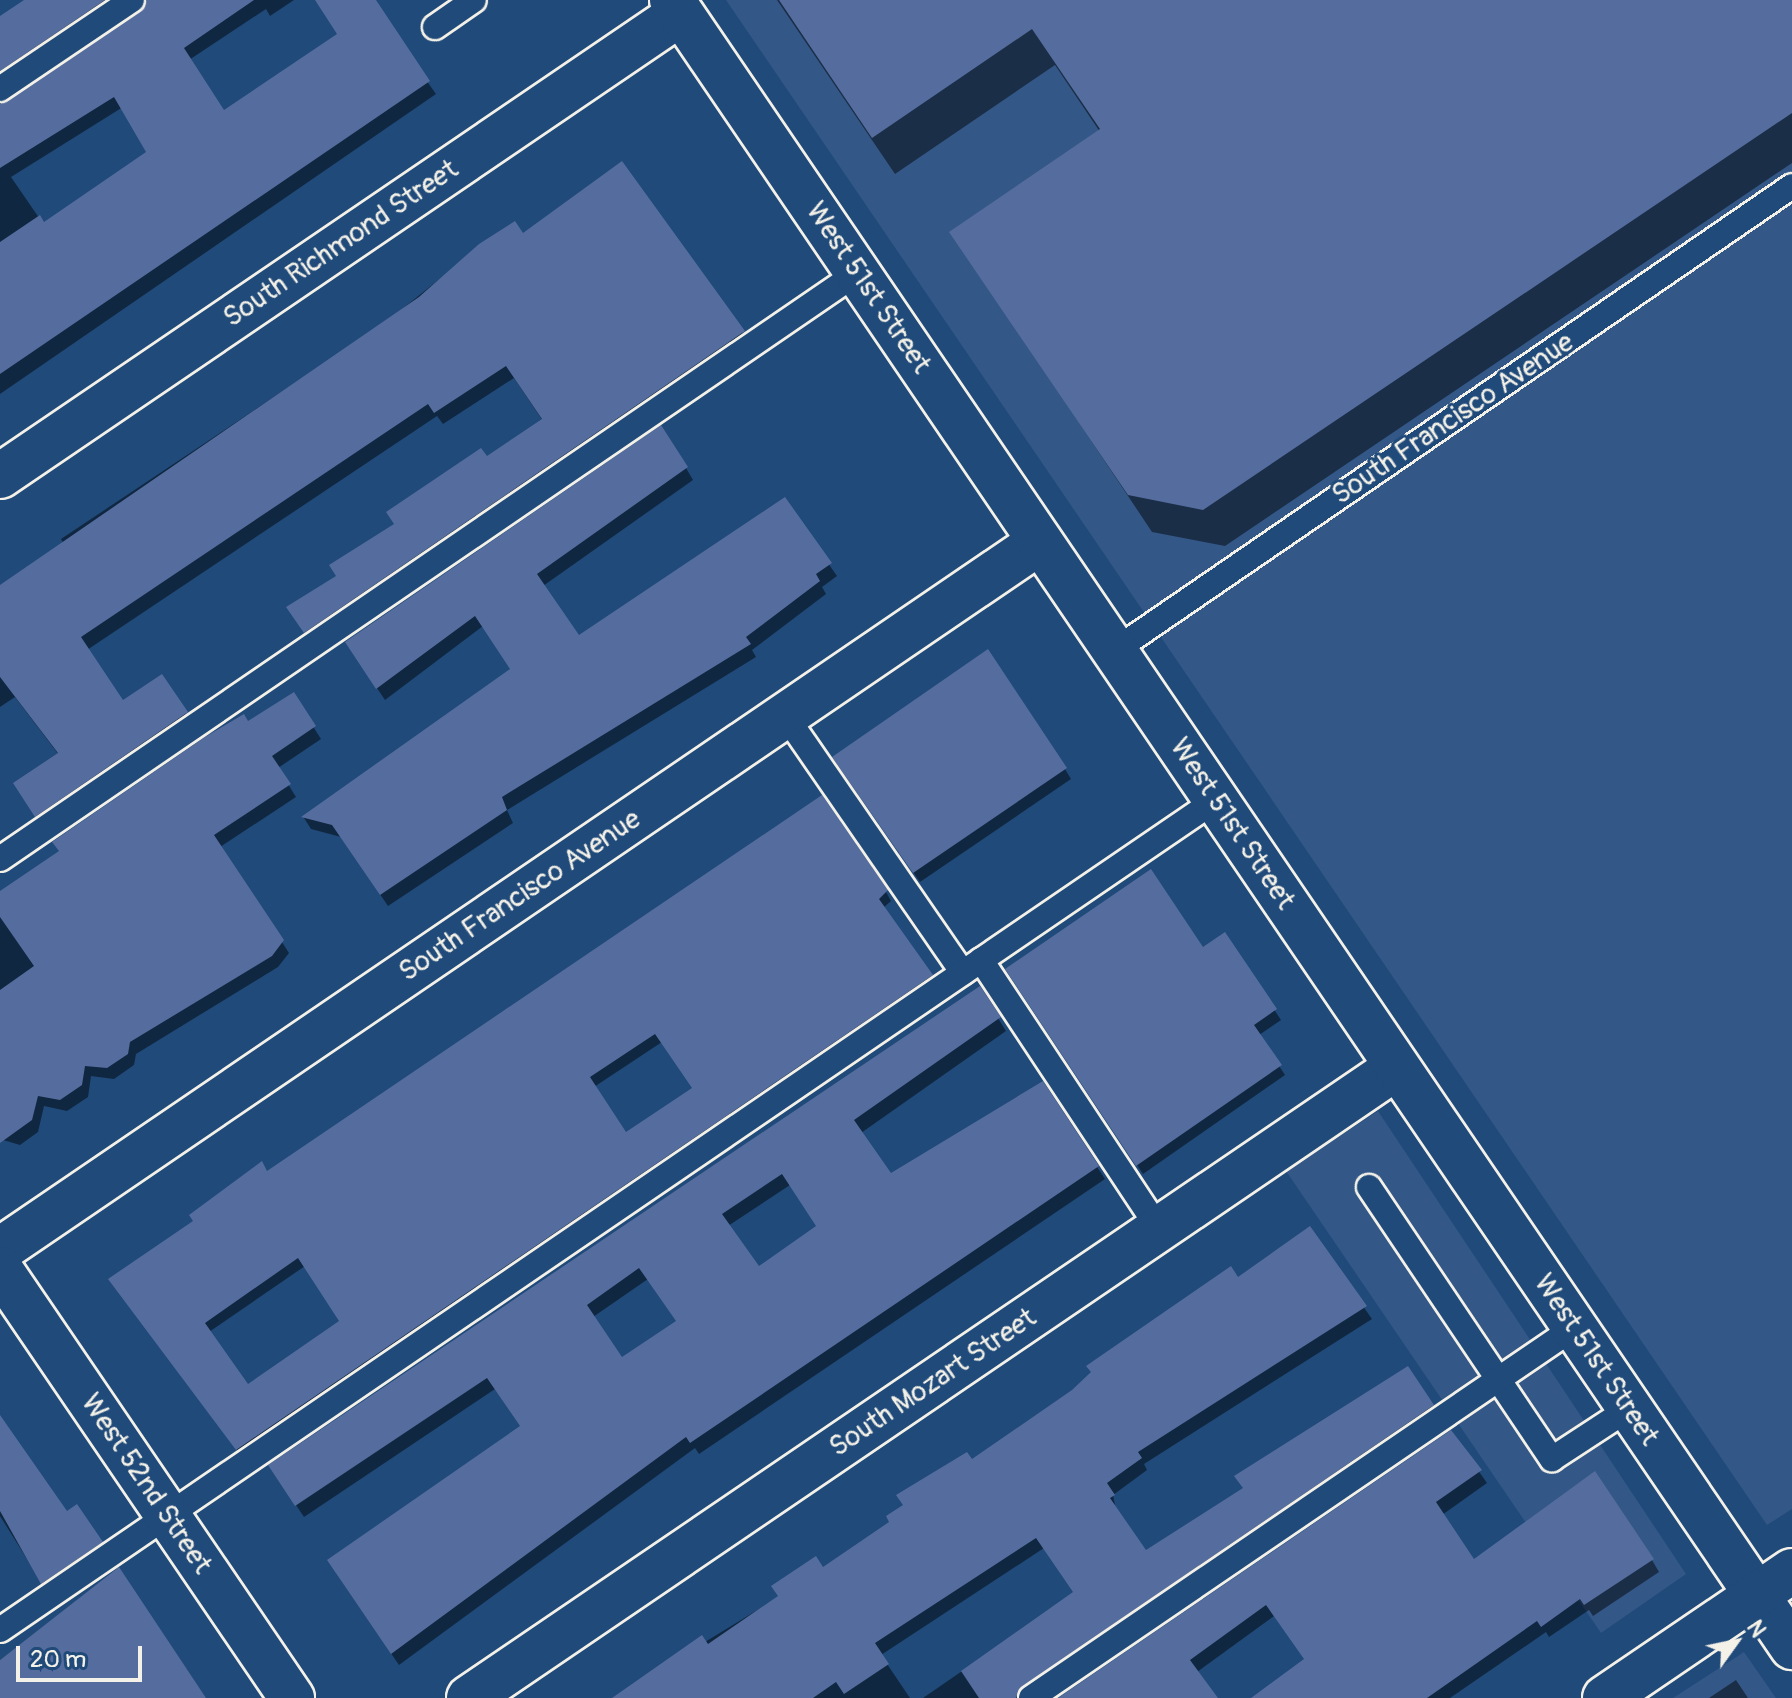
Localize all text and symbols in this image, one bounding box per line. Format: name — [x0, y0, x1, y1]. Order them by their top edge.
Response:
street label: South Richmond Street — [217, 153, 465, 335]
street label: West 51st Street — [798, 196, 938, 380]
street label: South Francisco Avenue — [1326, 326, 1580, 512]
street label: West 51st Street — [1162, 732, 1302, 916]
street label: South Francisco Avenue — [393, 803, 647, 989]
street label: West 51st Street — [1526, 1268, 1666, 1452]
street label: South Mozart Street — [823, 1301, 1043, 1465]
street label: West 52nd Street — [73, 1388, 219, 1580]
north arrow — [1696, 1602, 1776, 1682]
text: N — [1740, 1615, 1772, 1643]
scale bar — [20, 1630, 146, 1680]
text: 20 m — [30, 1645, 86, 1674]

